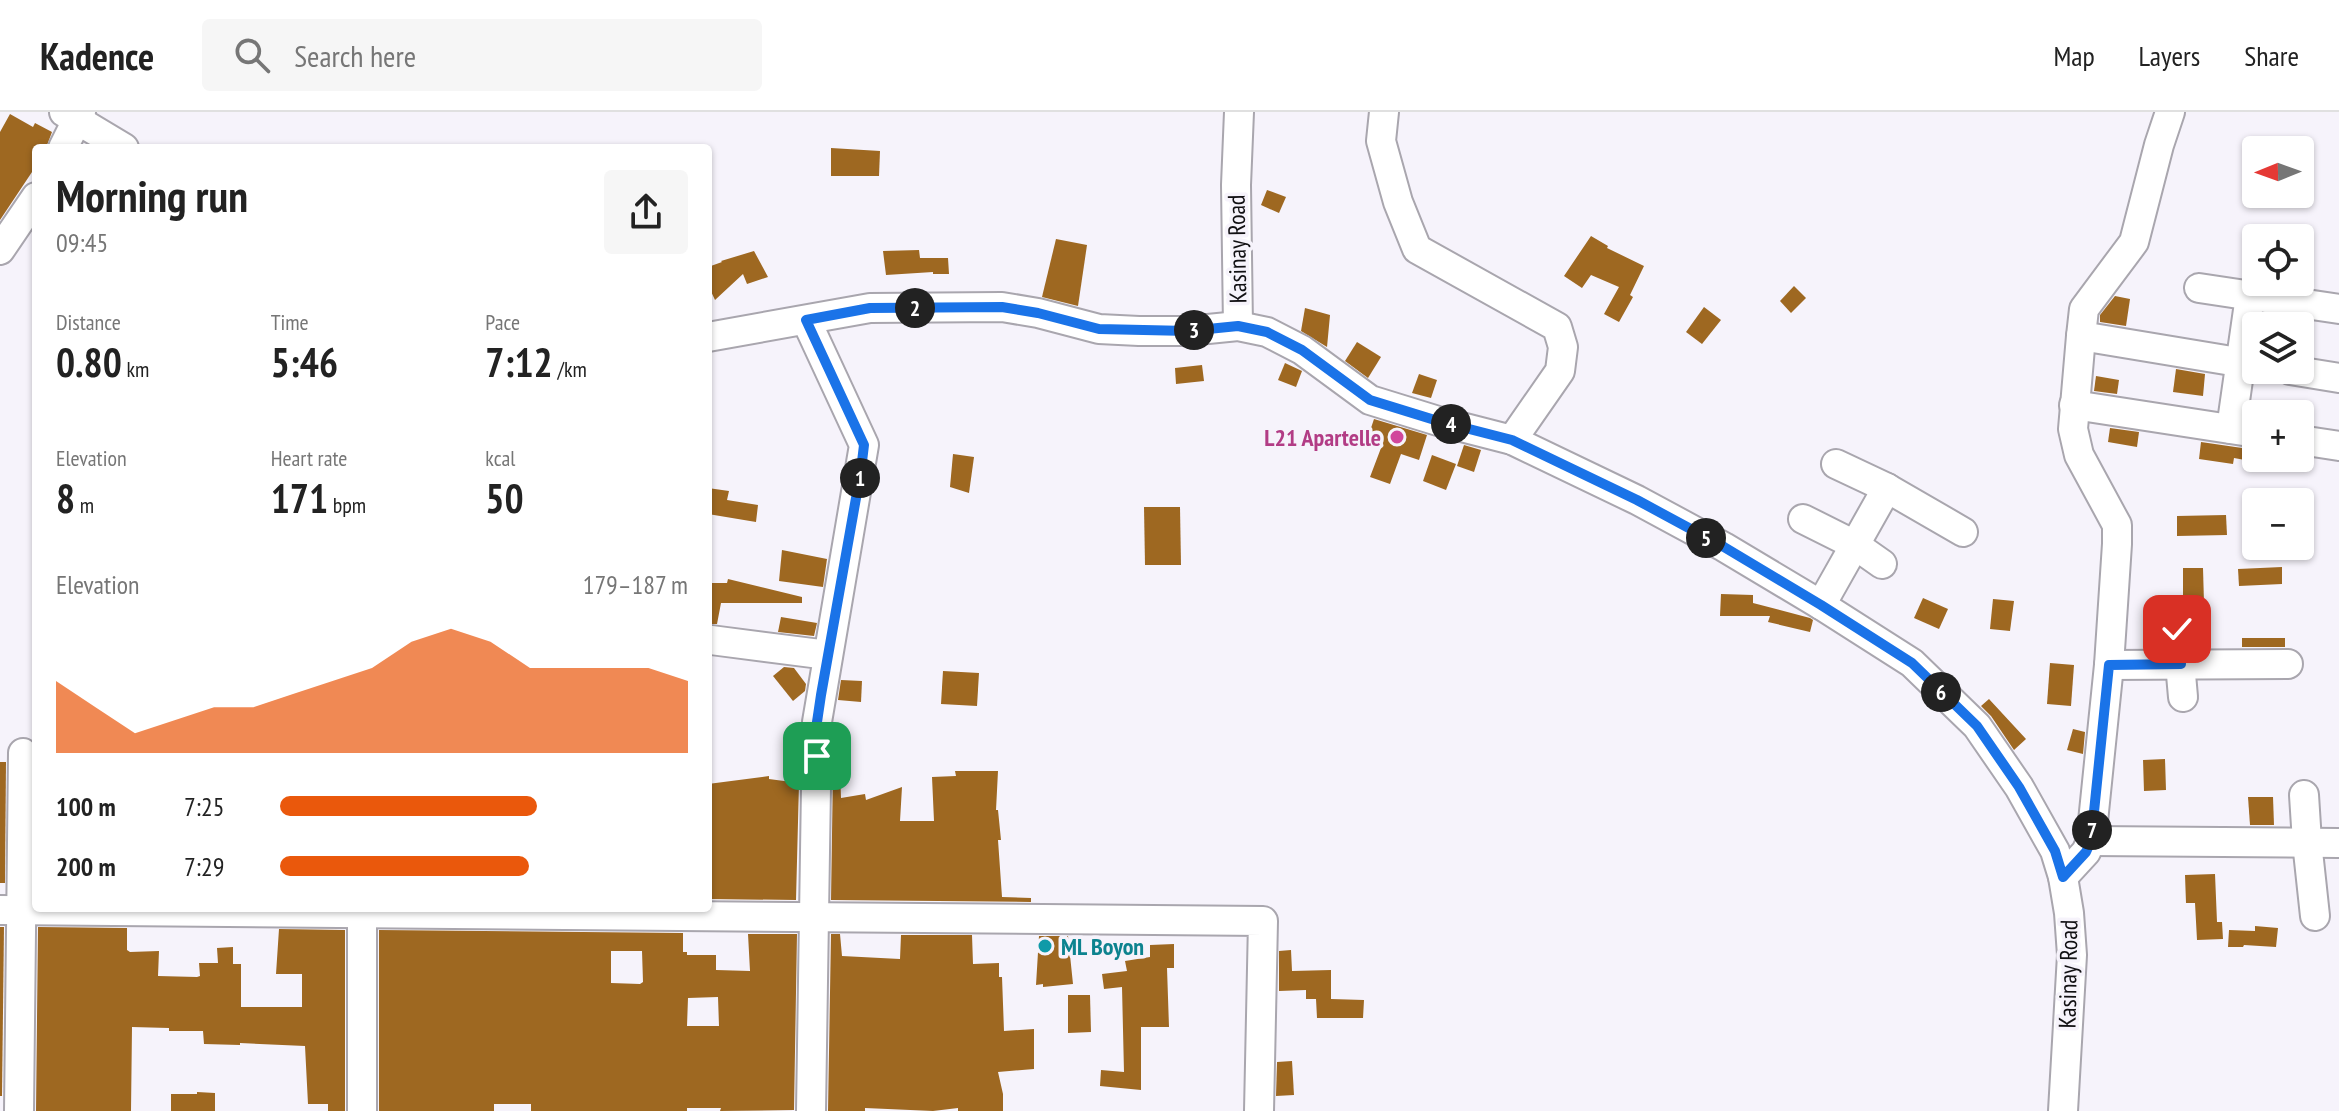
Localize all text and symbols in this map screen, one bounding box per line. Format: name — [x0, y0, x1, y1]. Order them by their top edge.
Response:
search box — [202, 19, 762, 91]
text: Kadence — [40, 31, 154, 80]
icon: search — [230, 33, 274, 77]
text: Search here — [294, 36, 416, 75]
text: Map — [2053, 37, 2095, 74]
text: Layers — [2139, 37, 2200, 74]
text: Share — [2244, 37, 2299, 74]
north arrow — [2242, 136, 2314, 208]
map controls — [2242, 136, 2314, 560]
text: Morning run — [56, 167, 248, 224]
button: share — [604, 170, 688, 254]
street label: Kasinay Road — [1221, 194, 1253, 304]
button: locate — [2242, 224, 2314, 296]
text: 09:45 — [56, 226, 108, 259]
pin: 2 — [895, 288, 935, 328]
text: 2 — [910, 294, 920, 322]
text: Distance — [56, 308, 121, 336]
text: Time — [271, 308, 309, 336]
text: Pace — [485, 308, 520, 336]
pin: 3 — [1174, 310, 1214, 350]
button: layers — [2242, 312, 2314, 384]
text: 3 — [1189, 316, 1199, 344]
text: 0.80 — [56, 336, 122, 388]
text: 5:46 — [271, 336, 338, 388]
text: 7:12 — [485, 336, 553, 388]
text: km — [122, 355, 149, 383]
text: /km — [553, 355, 587, 383]
button: + — [2242, 400, 2314, 472]
pin: 4 — [1431, 404, 1471, 444]
text: 4 — [1446, 410, 1456, 438]
place label: L21 Apartelle — [1264, 422, 1381, 453]
marker: L21 Apartelle — [1388, 428, 1406, 446]
text: Elevation — [56, 444, 127, 472]
text: Heart rate — [271, 444, 347, 472]
text: kcal — [485, 444, 515, 472]
pin: 1 — [840, 458, 880, 498]
text: 1 — [855, 464, 865, 492]
text: 8 — [56, 472, 75, 524]
text: 171 — [271, 472, 328, 524]
text: 50 — [485, 472, 524, 524]
button: − — [2242, 488, 2314, 560]
text: m — [75, 491, 94, 519]
text: bpm — [328, 491, 366, 519]
pin: 5 — [1686, 518, 1726, 558]
text: 5 — [1701, 524, 1711, 552]
text: Elevation — [56, 568, 139, 601]
text: 179–187 m — [583, 568, 688, 601]
pin — [2143, 595, 2211, 663]
icon: check — [2155, 607, 2199, 651]
pin: 6 — [1921, 672, 1961, 712]
text: 6 — [1936, 678, 1946, 706]
pin — [783, 722, 851, 790]
icon: arrive — [795, 734, 839, 778]
text: 100 m — [56, 790, 116, 823]
text: 7:25 — [184, 790, 224, 823]
pin: 7 — [2072, 810, 2112, 850]
text: 7 — [2087, 816, 2097, 844]
text: 200 m — [56, 850, 116, 883]
text: 7:29 — [184, 850, 224, 883]
street label: Kasinay Road — [2052, 919, 2084, 1029]
place label: ML Boyon — [1061, 931, 1144, 962]
marker: ML Boyon — [1036, 937, 1054, 955]

